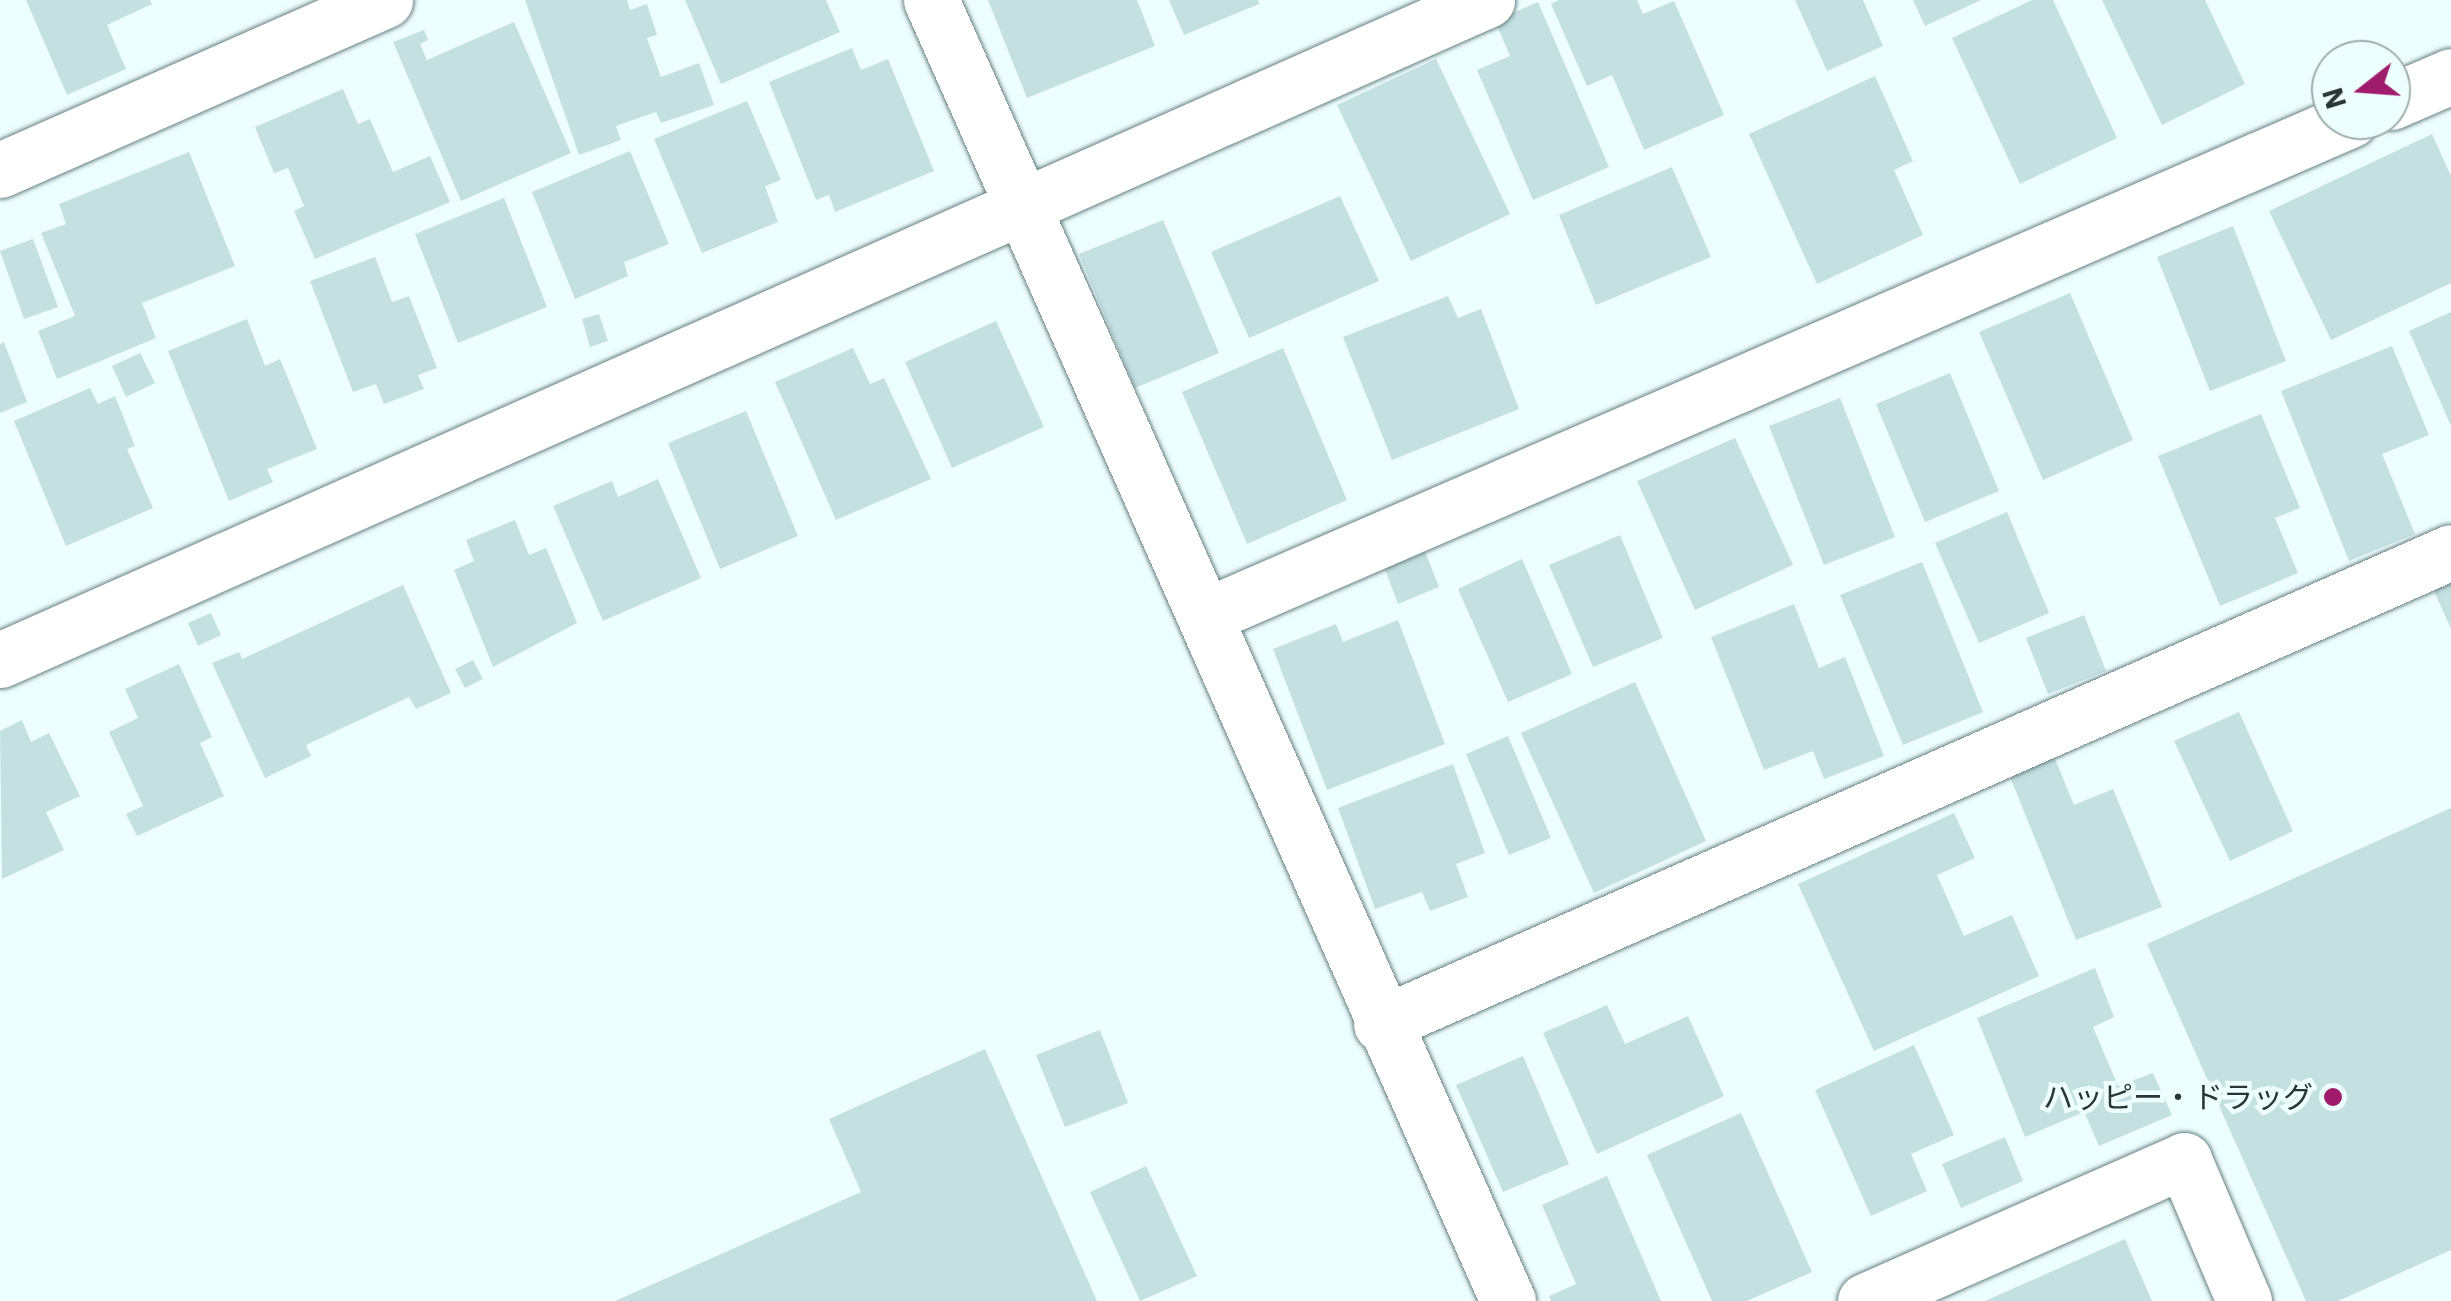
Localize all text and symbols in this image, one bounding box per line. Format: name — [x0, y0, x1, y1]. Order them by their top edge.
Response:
north arrow — [2311, 40, 2411, 140]
text: N — [2313, 83, 2354, 113]
place label: ハッピー・ドラッグ — [2043, 1079, 2313, 1115]
marker: ハッピー・ドラッグ — [2322, 1086, 2344, 1108]

